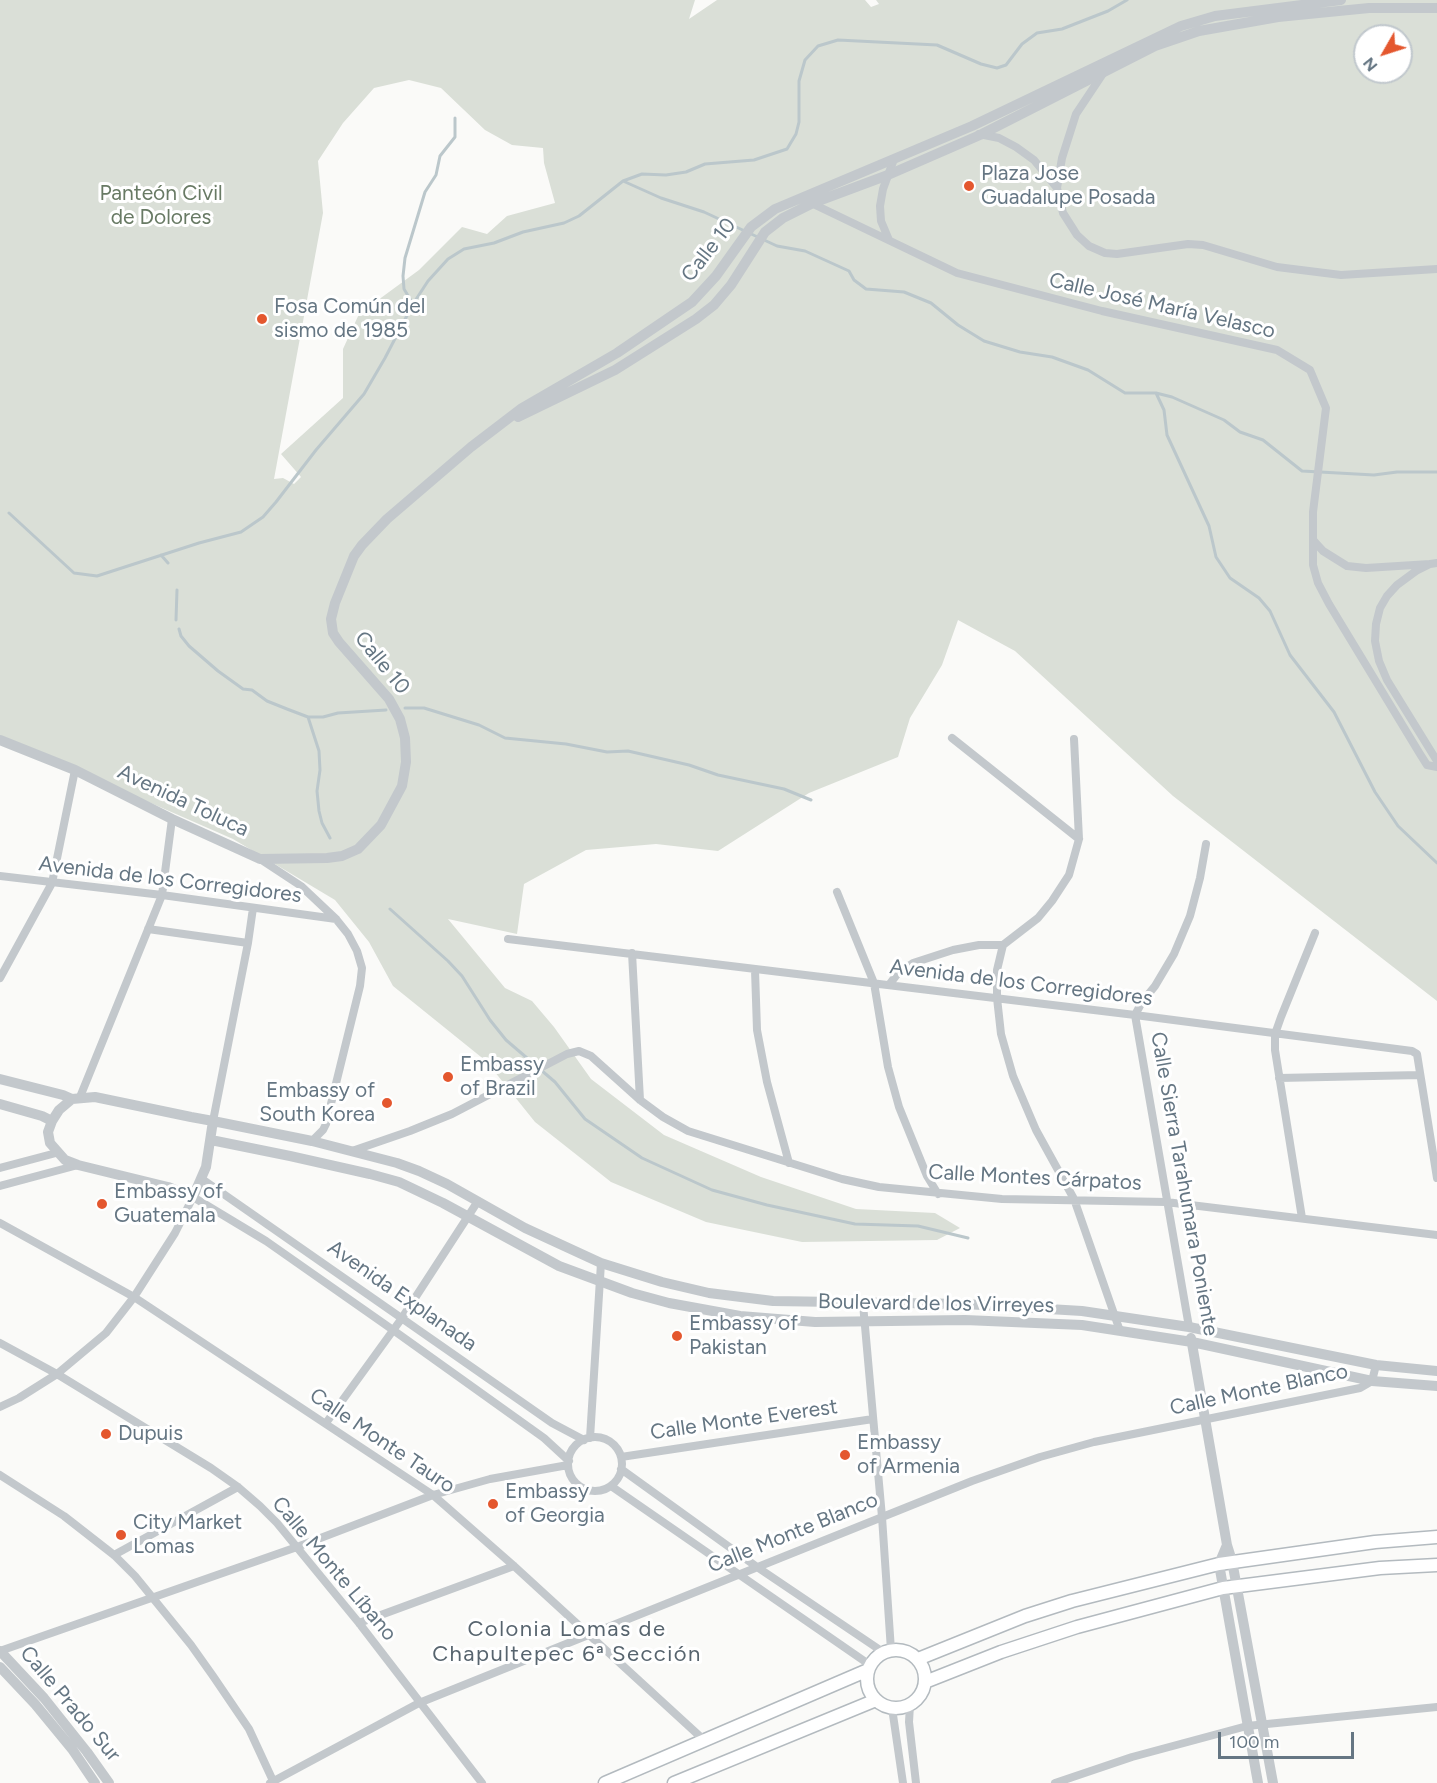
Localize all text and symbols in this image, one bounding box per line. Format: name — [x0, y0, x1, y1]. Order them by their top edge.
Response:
north arrow — [1353, 24, 1413, 84]
text: N — [1359, 54, 1381, 75]
place label: Plaza Jose Guadalupe Posada — [981, 161, 1155, 211]
marker: Plaza Jose Guadalupe Posada — [962, 179, 976, 193]
park label: Panteón Civil de Dolores — [99, 181, 223, 231]
street label: Calle 10 — [676, 213, 742, 287]
street label: Calle José María Velasco — [1046, 268, 1278, 344]
place label: Fosa Común del sismo de 1985 — [274, 294, 425, 344]
marker: Fosa Común del sismo de 1985 — [255, 312, 269, 326]
street label: Calle 10 — [349, 626, 415, 700]
street label: Avenida Toluca — [113, 760, 253, 842]
street label: Avenida de los Corregidores — [37, 851, 303, 909]
street label: Avenida de los Corregidores — [888, 954, 1154, 1012]
street label: Calle Sierra Tarahumara Poniente — [1145, 1030, 1223, 1338]
place label: Embassy of Brazil — [460, 1052, 544, 1102]
marker: Embassy of Brazil — [441, 1070, 455, 1084]
place label: Embassy of South Korea — [259, 1078, 375, 1128]
marker: Embassy of South Korea — [380, 1096, 394, 1110]
street label: Calle Montes Cárpatos — [928, 1160, 1142, 1196]
place label: Embassy of Guatemala — [114, 1179, 223, 1229]
marker: Embassy of Guatemala — [95, 1197, 109, 1211]
street label: Avenida Explanada — [322, 1235, 482, 1357]
street label: Boulevard de los Virreyes — [818, 1289, 1054, 1319]
place label: Embassy of Pakistan — [689, 1311, 798, 1361]
marker: Embassy of Pakistan — [670, 1329, 684, 1343]
street label: Calle Monte Blanco — [1168, 1359, 1350, 1421]
street label: Calle Monte Tauro — [305, 1383, 459, 1499]
street label: Calle Monte Everest — [649, 1394, 839, 1446]
place label: Dupuis — [118, 1421, 183, 1447]
marker: Dupuis — [99, 1427, 113, 1441]
place label: Embassy of Armenia — [857, 1430, 960, 1480]
marker: Embassy of Armenia — [838, 1448, 852, 1462]
place label: Embassy of Georgia — [505, 1479, 605, 1529]
street label: Calle Monte Blanco — [704, 1487, 882, 1579]
street label: Calle Monte Líbano — [266, 1492, 402, 1646]
marker: Embassy of Georgia — [486, 1497, 500, 1511]
place label: City Market Lomas — [133, 1510, 242, 1560]
marker: City Market Lomas — [114, 1528, 128, 1542]
district label: Colonia Lomas de Chapultepec 6ª Sección — [449, 1617, 685, 1669]
street label: Calle Prado Sur — [14, 1641, 126, 1767]
scale bar — [1221, 1720, 1358, 1758]
text: 100 m — [1229, 1731, 1279, 1753]

